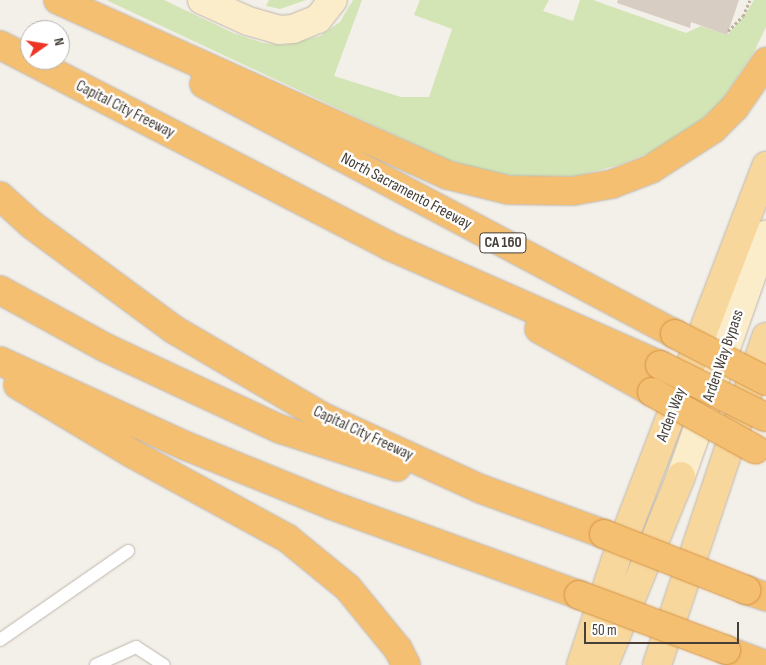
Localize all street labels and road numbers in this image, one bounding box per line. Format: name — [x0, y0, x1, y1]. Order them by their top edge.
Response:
street label: Capital City Freeway — [72, 77, 178, 143]
street label: North Sacramento Freeway — [337, 149, 475, 235]
road number: CA 160 — [479, 230, 527, 256]
street label: Arden Way Bypass — [699, 307, 749, 405]
street label: Arden Way — [653, 385, 691, 445]
street label: Capital City Freeway — [310, 402, 416, 466]

